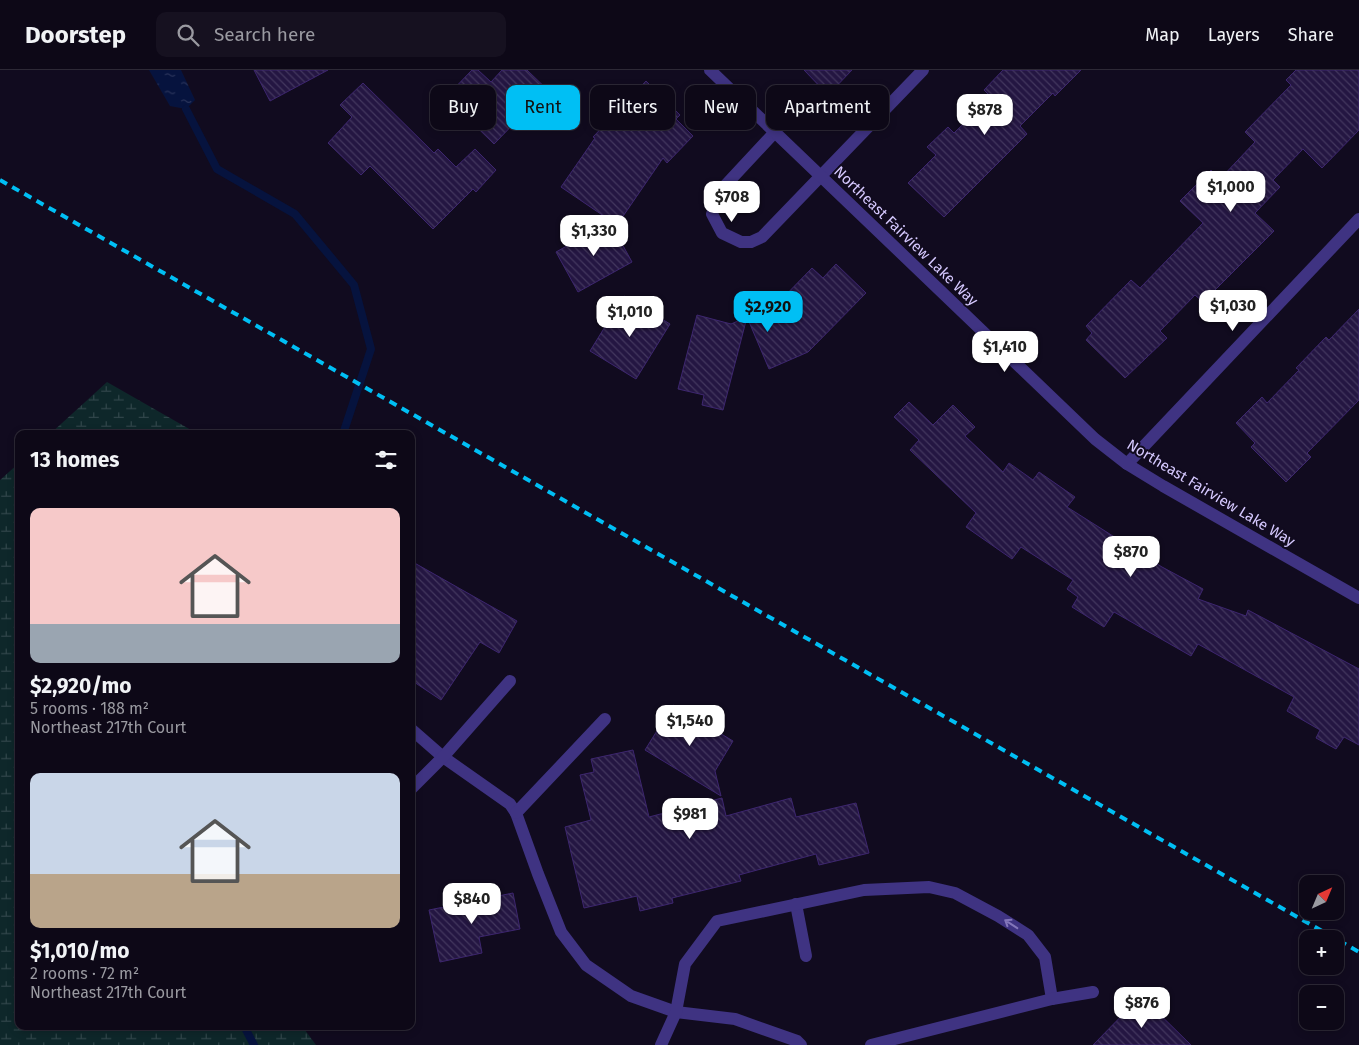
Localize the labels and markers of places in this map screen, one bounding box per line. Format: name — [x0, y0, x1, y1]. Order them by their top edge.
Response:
pin: $878 — [955, 93, 1015, 136]
pin: $1,000 — [1190, 170, 1272, 213]
pin: $708 — [702, 180, 762, 223]
pin: $1,330 — [553, 214, 635, 257]
pin: $2,920 — [727, 290, 809, 333]
pin: $1,030 — [1192, 290, 1274, 332]
pin: $1,010 — [589, 296, 671, 338]
pin: $1,410 — [964, 330, 1046, 373]
pin: $870 — [1101, 536, 1161, 578]
pin: $1,540 — [649, 704, 731, 747]
pin: $981 — [660, 798, 720, 840]
pin: $840 — [442, 882, 502, 925]
pin: $876 — [1112, 986, 1172, 1029]

